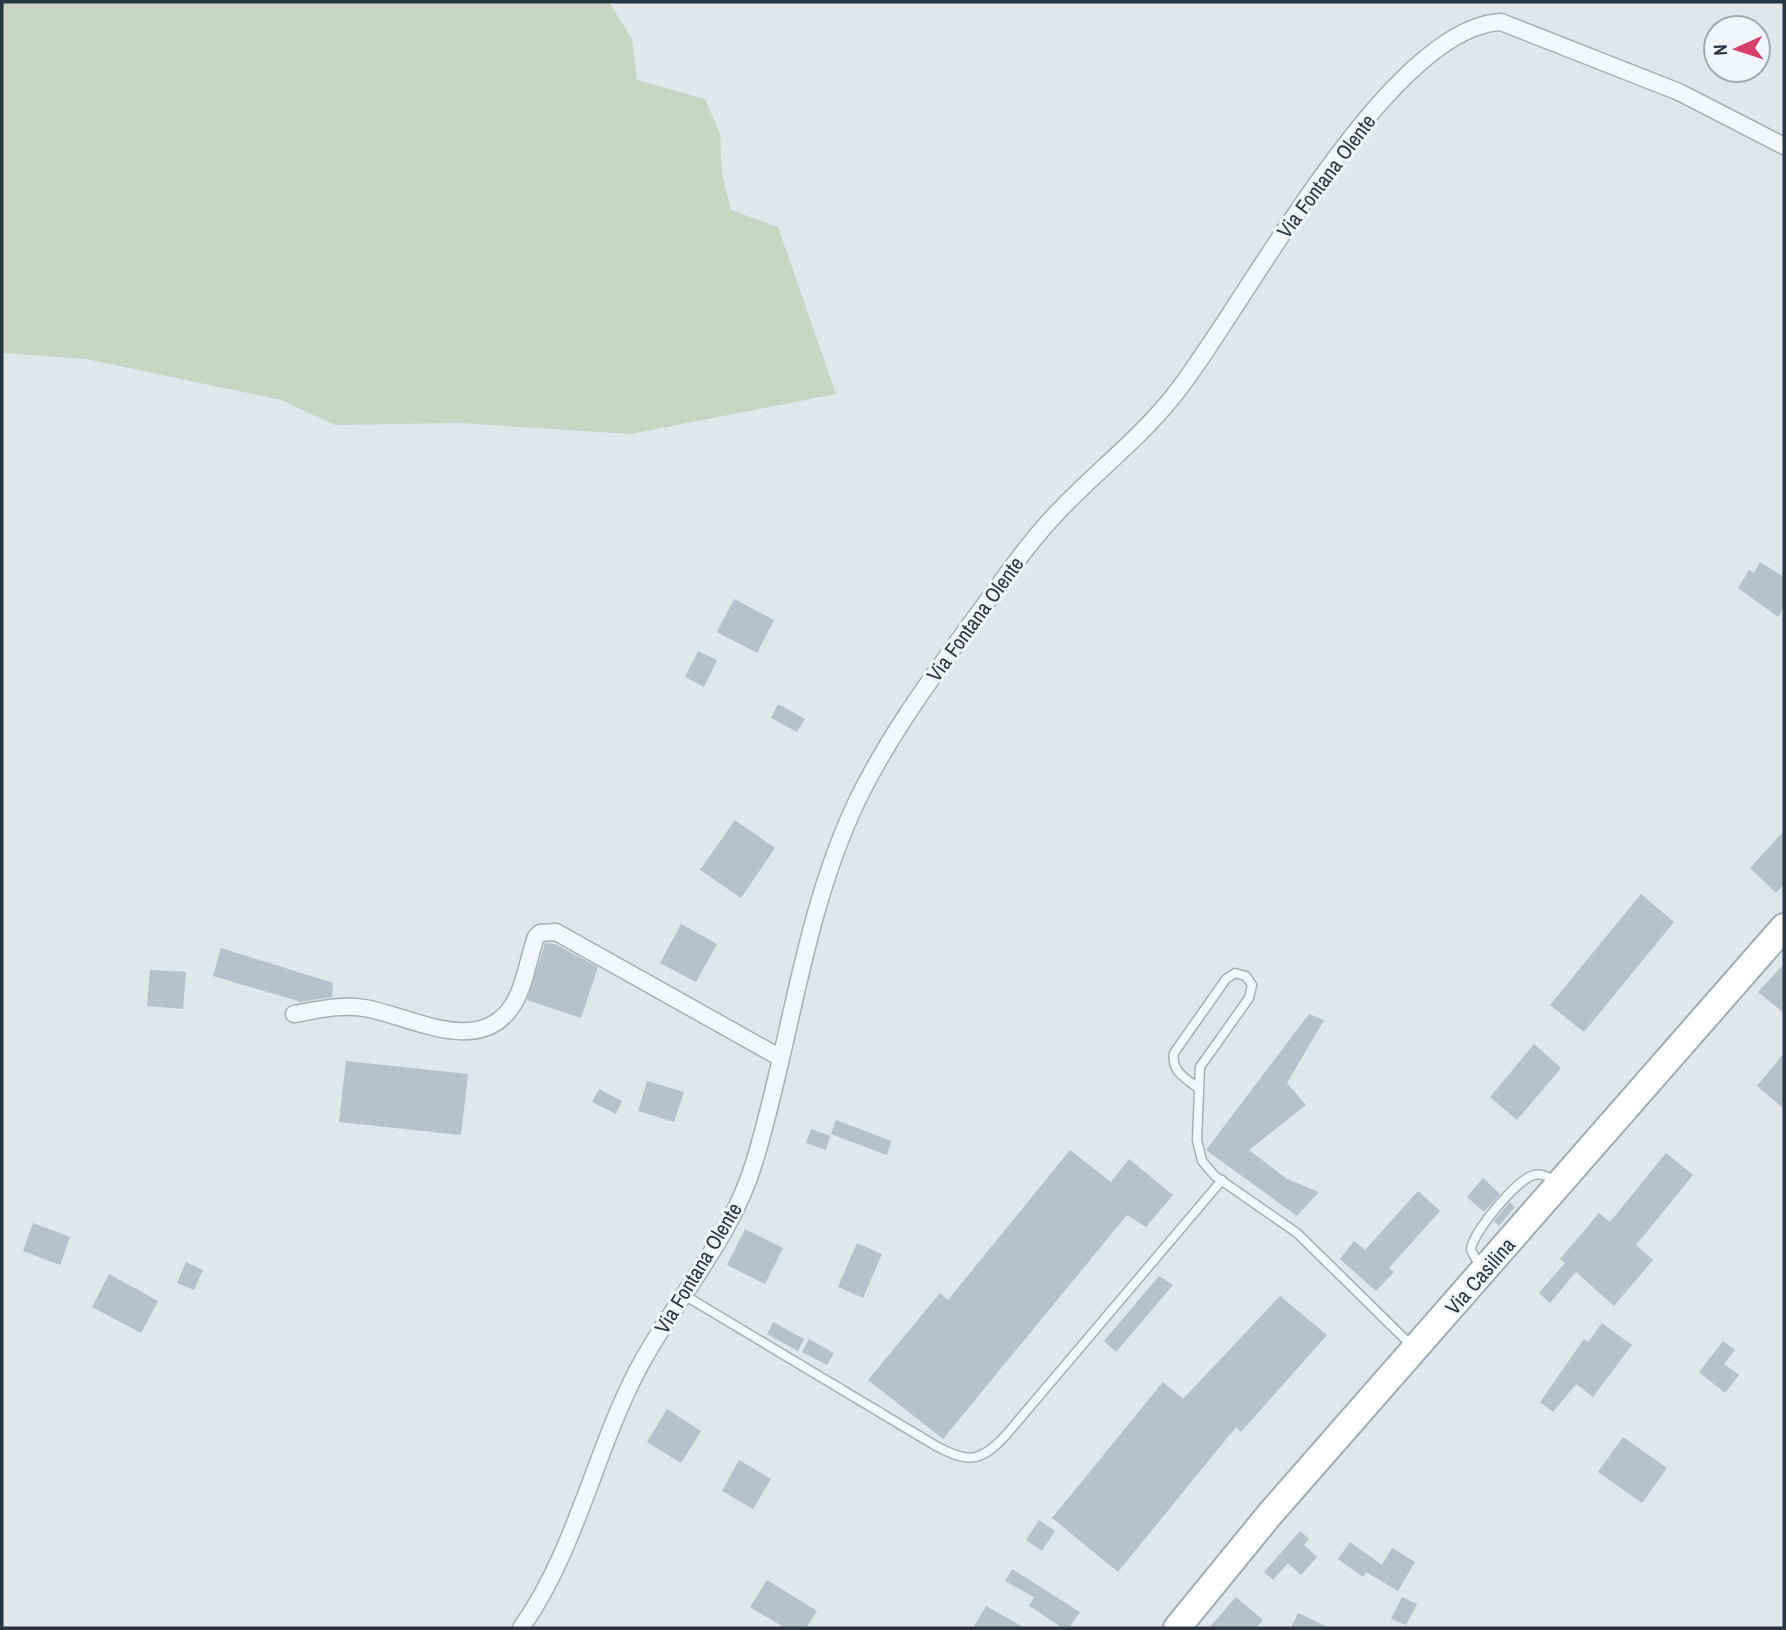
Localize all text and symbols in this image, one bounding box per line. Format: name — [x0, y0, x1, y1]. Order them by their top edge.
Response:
north arrow — [1702, 14, 1772, 84]
text: N — [1707, 44, 1733, 56]
street label: Via Fontana Olente — [1270, 108, 1382, 244]
street label: Via Fontana Olente — [920, 551, 1030, 687]
street label: Via Fontana Olente — [647, 1197, 749, 1339]
street label: Via Casilina — [1438, 1231, 1522, 1321]

